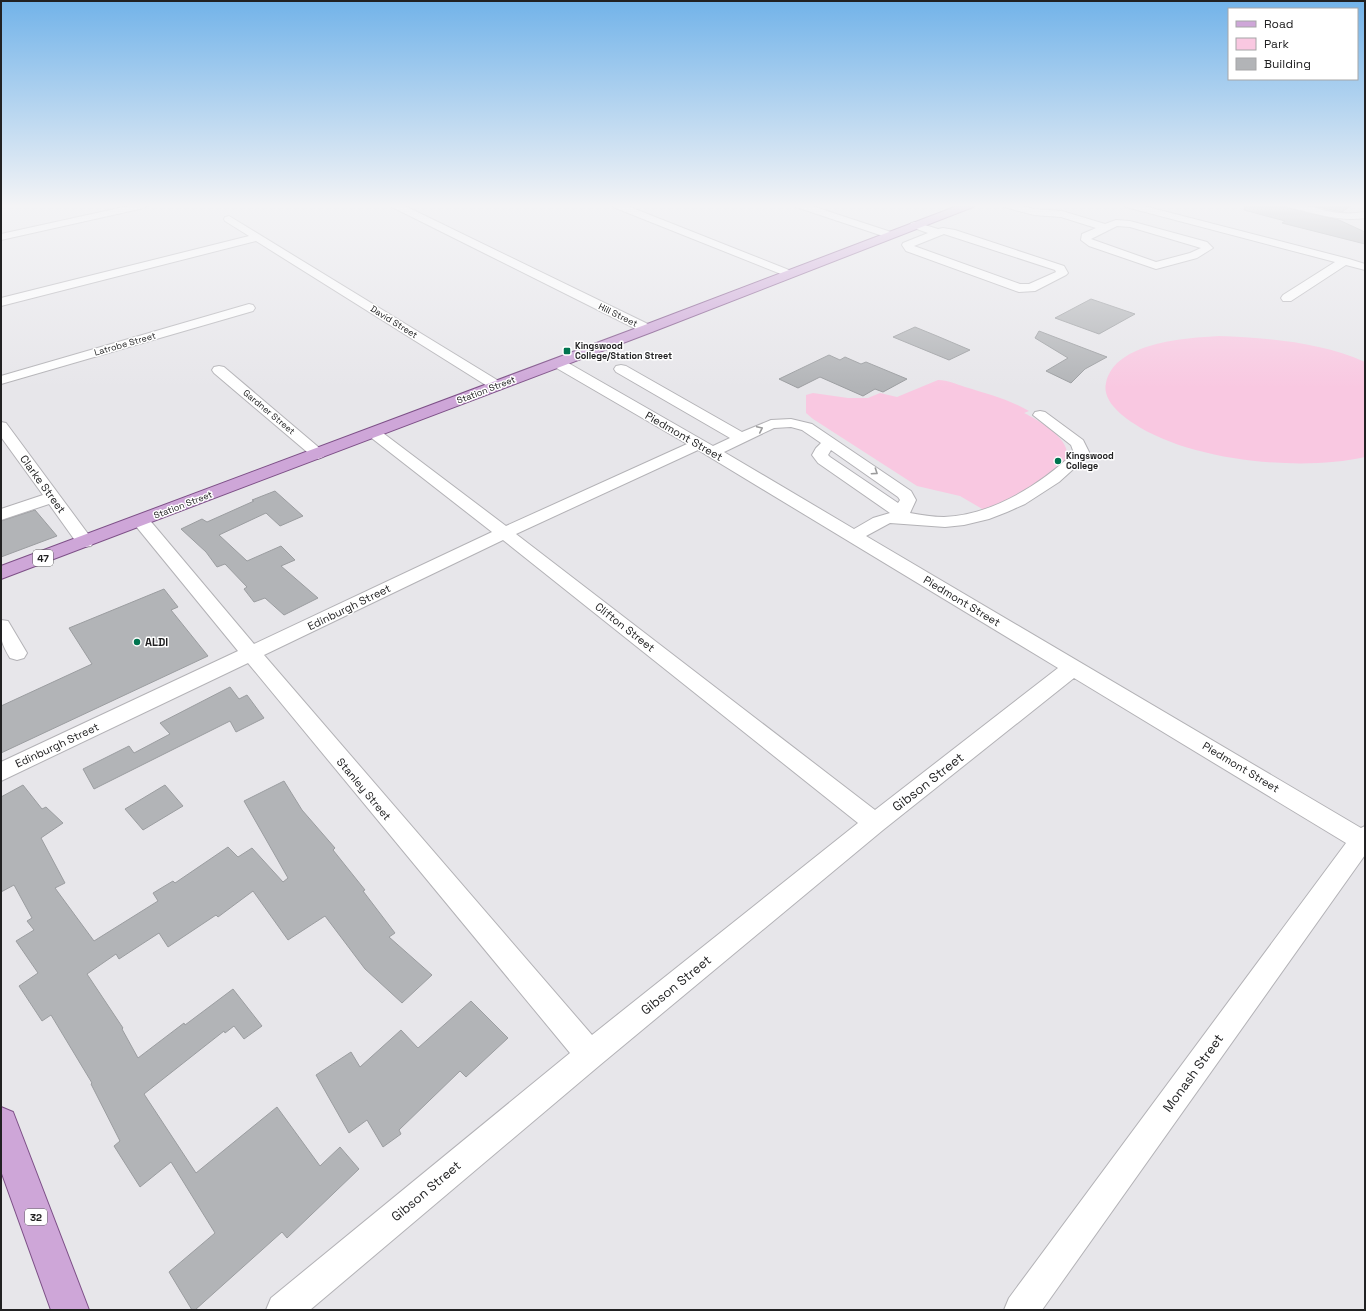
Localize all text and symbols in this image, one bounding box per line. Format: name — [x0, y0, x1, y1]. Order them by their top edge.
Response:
legend — [1228, 8, 1358, 80]
text: Road — [1264, 16, 1293, 32]
text: Park — [1264, 36, 1289, 52]
text: Building — [1264, 56, 1311, 72]
street label: Hill Street — [596, 300, 640, 330]
street label: David Street — [368, 303, 420, 341]
street label: Latrobe Street — [93, 329, 157, 359]
place label: Kingswood College/Station Street — [575, 340, 672, 362]
marker: Kingswood College/Station Street — [562, 346, 572, 356]
street label: Station Street — [455, 373, 517, 407]
street label: Gardner Street — [241, 387, 297, 437]
street label: Piedmont Street — [643, 408, 725, 464]
one-way arrow — [756, 426, 764, 434]
place label: Kingswood College — [1066, 450, 1114, 472]
street label: Clarke Street — [17, 452, 69, 516]
marker: Kingswood College — [1053, 456, 1063, 466]
one-way arrow — [870, 467, 877, 474]
street label: Station Street — [152, 488, 214, 522]
road number: 47 — [33, 550, 53, 566]
street label: Piedmont Street — [921, 573, 1003, 629]
street label: Edinburgh Street — [305, 581, 393, 633]
street label: Clifton Street — [592, 599, 658, 655]
place label: ALDI — [145, 635, 168, 649]
marker: ALDI — [132, 637, 142, 647]
street label: Edinburgh Street — [13, 719, 101, 771]
street label: Piedmont Street — [1200, 739, 1282, 795]
street label: Gibson Street — [889, 749, 967, 815]
street label: Stanley Street — [334, 755, 394, 823]
street label: Gibson Street — [637, 951, 715, 1019]
street label: Monash Street — [1159, 1031, 1227, 1115]
street label: Gibson Street — [388, 1157, 464, 1225]
road number: 32 — [25, 1209, 47, 1225]

